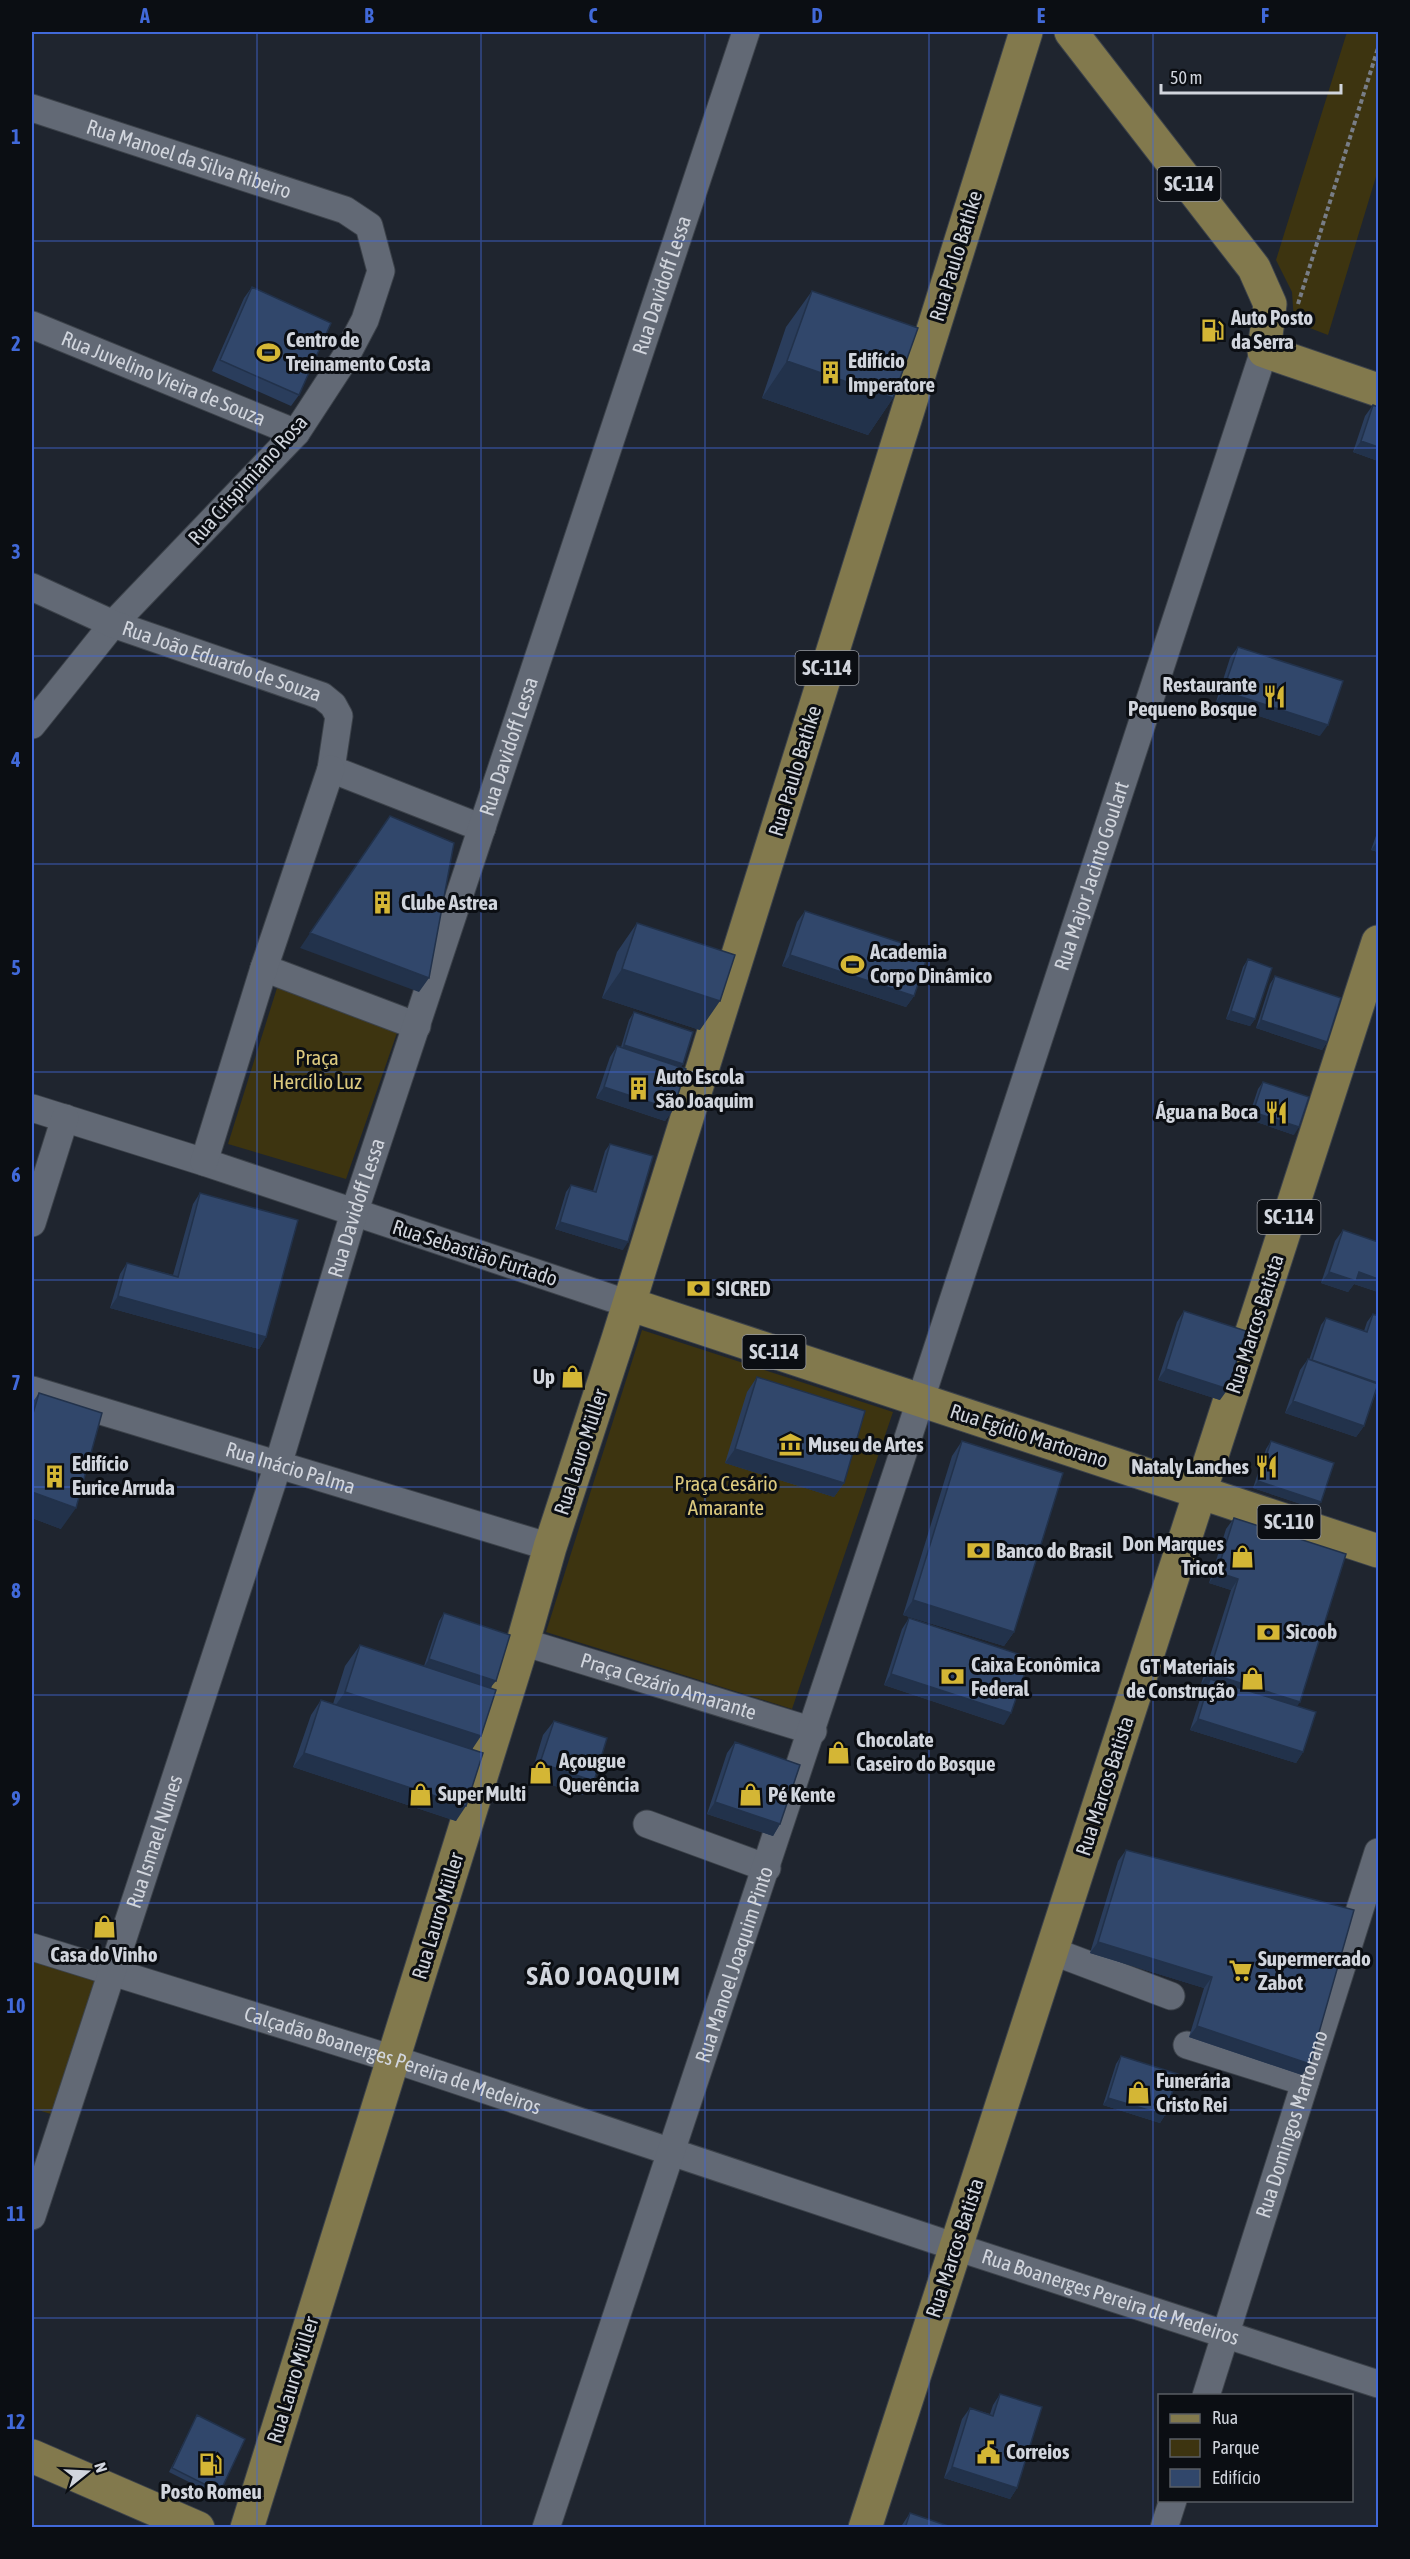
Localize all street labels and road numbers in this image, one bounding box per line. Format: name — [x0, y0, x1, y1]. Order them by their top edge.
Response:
street label: Rua Manoel da Silva Ribeiro — [84, 114, 295, 203]
road number: SC-114 — [1158, 167, 1220, 201]
street label: Rua Paulo Bathke — [924, 187, 986, 324]
street label: Rua Davidoff Lessa — [627, 212, 695, 357]
street label: Rua Juvelino Vieira de Souza — [58, 325, 269, 430]
street label: Rua Crispimiano Rosa — [183, 410, 312, 549]
street label: Rua João Eduardo de Souza — [119, 615, 325, 706]
road number: SC-114 — [796, 651, 858, 685]
street label: Rua Davidoff Lessa — [474, 674, 542, 819]
street label: Rua Paulo Bathke — [763, 702, 825, 839]
street label: Rua Major Jacinto Goulart — [1049, 778, 1133, 973]
street label: Rua Davidoff Lessa — [322, 1135, 389, 1280]
road number: SC-114 — [1258, 1200, 1320, 1234]
street label: Rua Sebastião Furtado — [390, 1214, 561, 1290]
street label: Rua Marcos Batista — [1220, 1251, 1288, 1396]
road number: SC-114 — [742, 1335, 806, 1369]
street label: Rua Lauro Müller — [548, 1385, 612, 1518]
street label: Rua Egídio Martorano — [947, 1398, 1111, 1472]
street label: Rua Inácio Palma — [223, 1436, 358, 1498]
road number: SC-110 — [1258, 1505, 1320, 1539]
street label: Praça Cezário Amarante — [578, 1647, 759, 1724]
street label: Rua Marcos Batista — [1070, 1713, 1138, 1858]
street label: Rua Ismael Nunes — [121, 1772, 187, 1911]
street label: Rua Lauro Müller — [406, 1849, 468, 1982]
street label: Rua Manoel Joaquim Pinto — [690, 1863, 777, 2066]
street label: Calçadão Boanerges Pereira de Medeiros — [241, 2001, 544, 2119]
street label: Rua Domingos Martorano — [1250, 2027, 1332, 2221]
street label: Rua Marcos Batista — [920, 2175, 988, 2320]
street label: Rua Boanerges Pereira de Medeiros — [979, 2243, 1243, 2349]
street label: Rua Lauro Müller — [261, 2313, 323, 2446]

